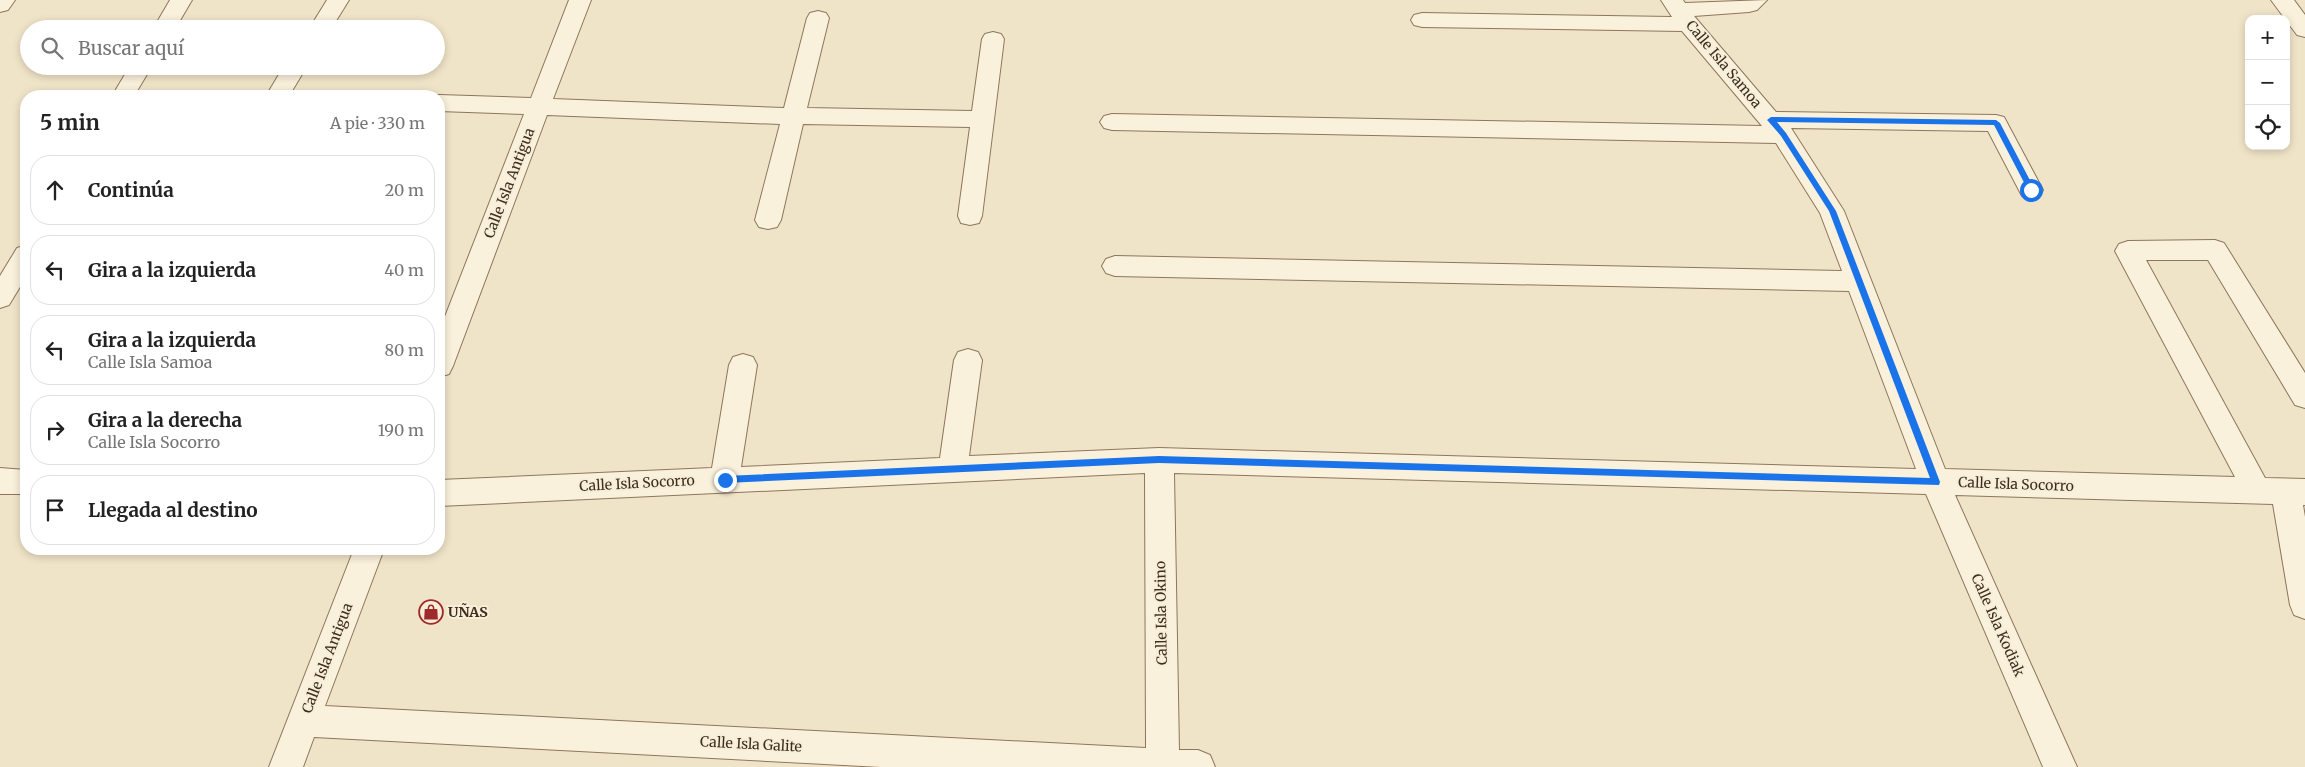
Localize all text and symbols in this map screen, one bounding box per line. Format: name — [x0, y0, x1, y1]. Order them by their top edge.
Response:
map controls — [2245, 15, 2290, 150]
button: + — [2245, 15, 2290, 60]
street label: Calle Isla Samoa — [1682, 17, 1766, 112]
search box — [20, 20, 445, 75]
icon: search — [38, 34, 66, 62]
text: Buscar aquí — [78, 36, 184, 60]
button: − — [2245, 60, 2290, 105]
button: locate — [2245, 105, 2290, 150]
text: 5 min — [40, 109, 100, 136]
text: A pie · 330 m — [330, 113, 425, 133]
street label: Calle Isla Antigua — [480, 125, 539, 241]
icon: ahead — [41, 176, 69, 204]
text: Continúa — [88, 178, 174, 202]
route start — [2020, 179, 2043, 202]
text: 20 m — [385, 180, 424, 200]
icon: left — [41, 256, 69, 284]
text: Gira a la izquierda — [88, 258, 256, 282]
text: 40 m — [384, 260, 424, 280]
text: Gira a la izquierda — [88, 328, 256, 352]
icon: left — [41, 336, 69, 364]
text: 80 m — [385, 340, 424, 360]
text: Calle Isla Samoa — [88, 352, 212, 372]
text: Gira a la derecha — [88, 408, 242, 432]
icon: right — [41, 416, 69, 444]
text: 190 m — [378, 420, 424, 440]
text: Calle Isla Socorro — [88, 432, 220, 452]
route end — [714, 469, 737, 492]
street label: Calle Isla Socorro — [579, 471, 695, 495]
street label: Calle Isla Socorro — [1958, 473, 2074, 495]
icon: arrive — [41, 496, 69, 524]
text: Llegada al destino — [88, 498, 258, 522]
street label: Calle Isla Okino — [1151, 561, 1171, 665]
street label: Calle Isla Kodiak — [1967, 571, 2029, 679]
shop icon: UÑAS — [418, 599, 444, 625]
street label: Calle Isla Antigua — [298, 600, 357, 716]
place label: UÑAS — [448, 603, 488, 621]
street label: Calle Isla Galite — [700, 732, 802, 756]

